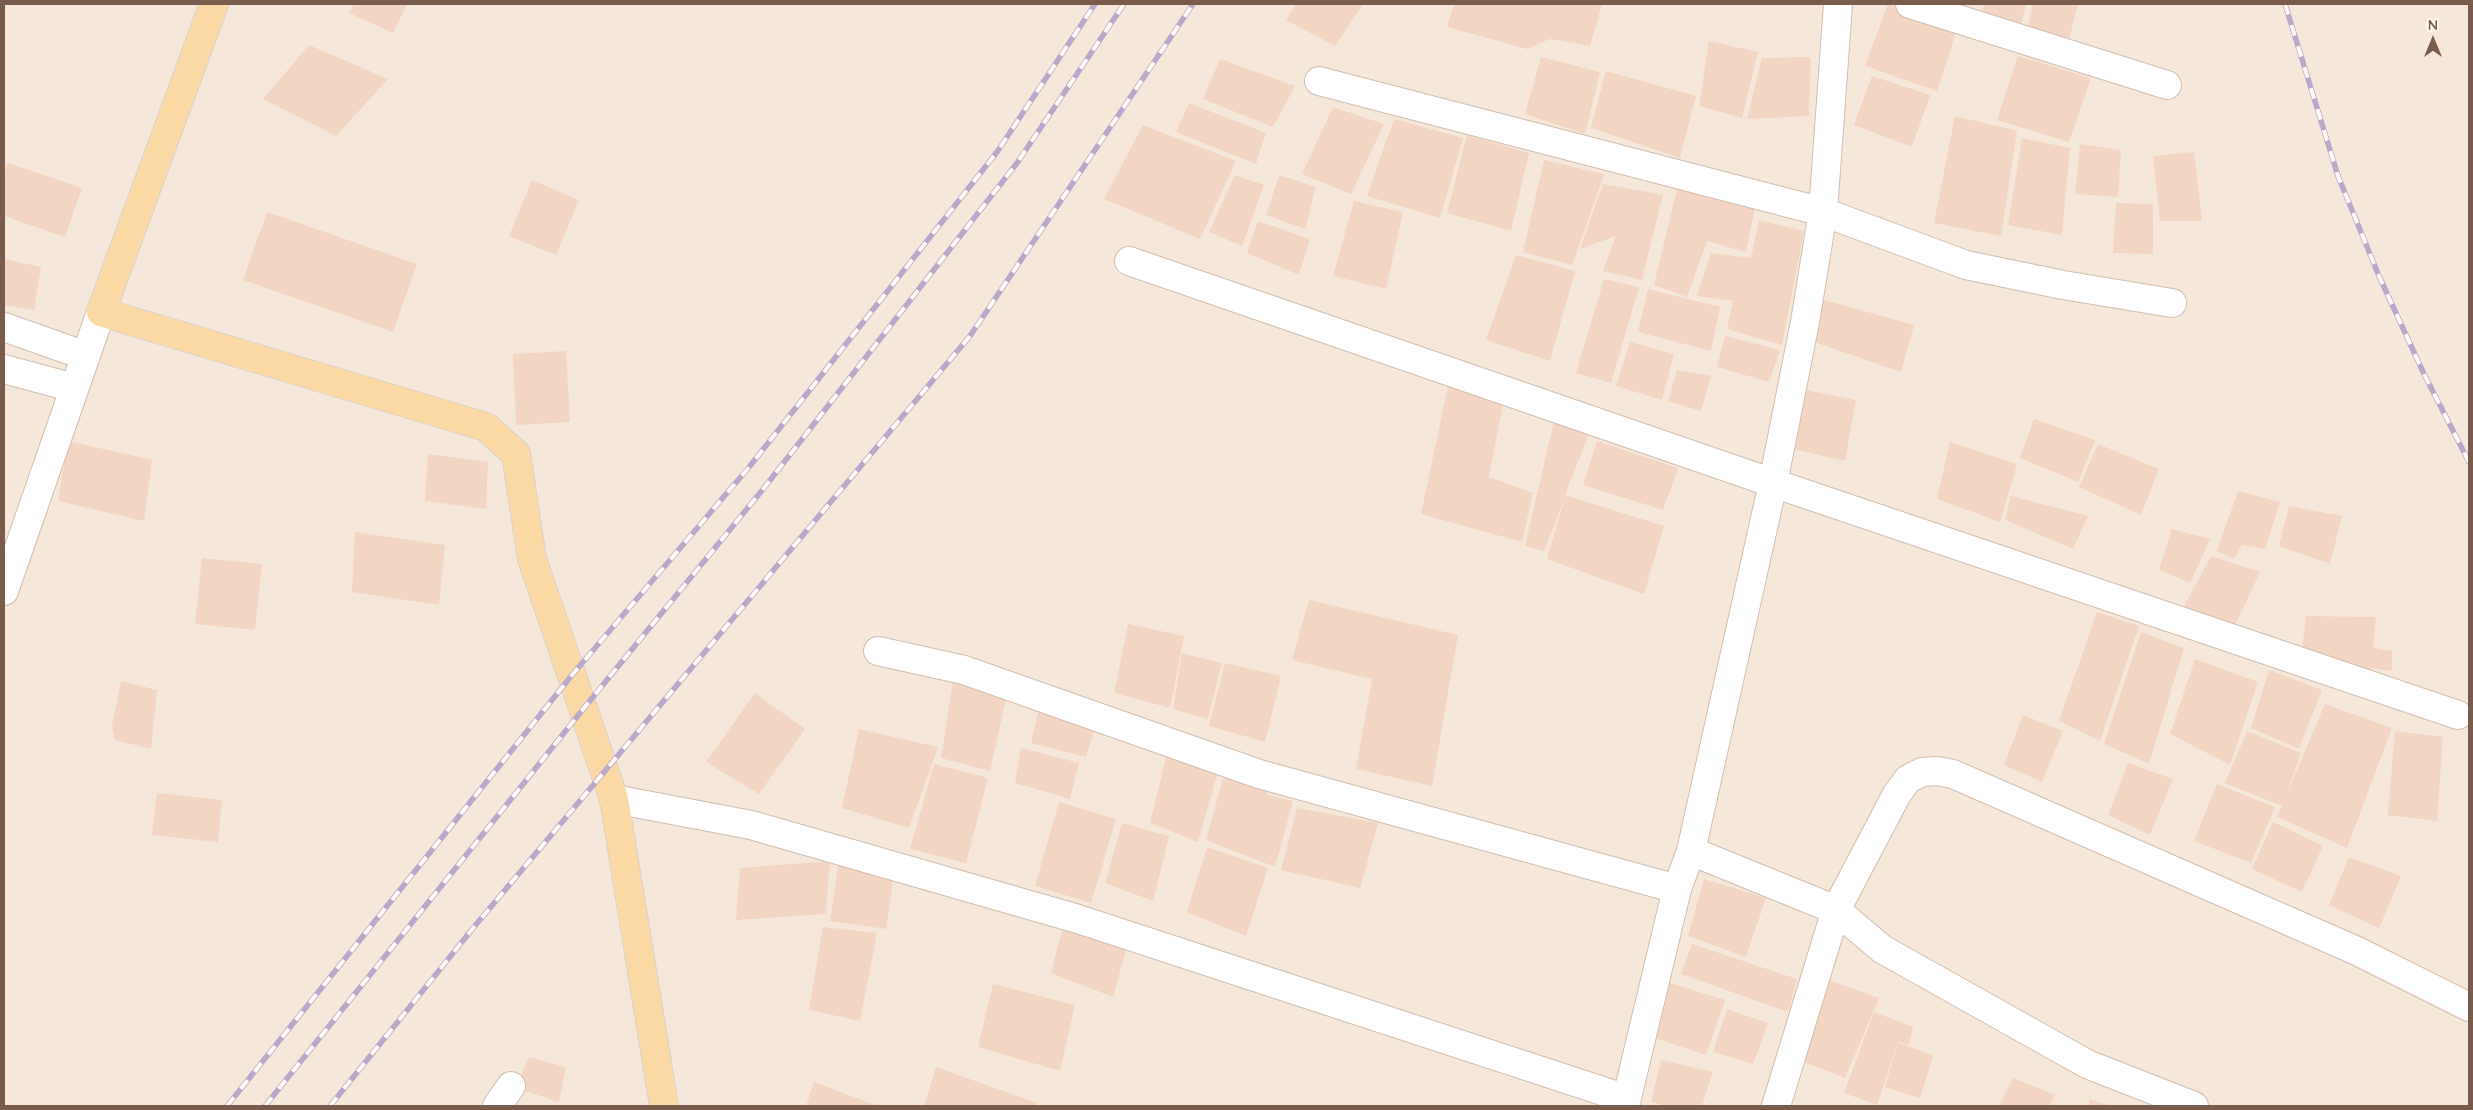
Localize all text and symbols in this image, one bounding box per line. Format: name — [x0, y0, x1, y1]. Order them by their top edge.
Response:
north arrow — [2408, 15, 2458, 65]
text: N — [2428, 16, 2438, 34]

